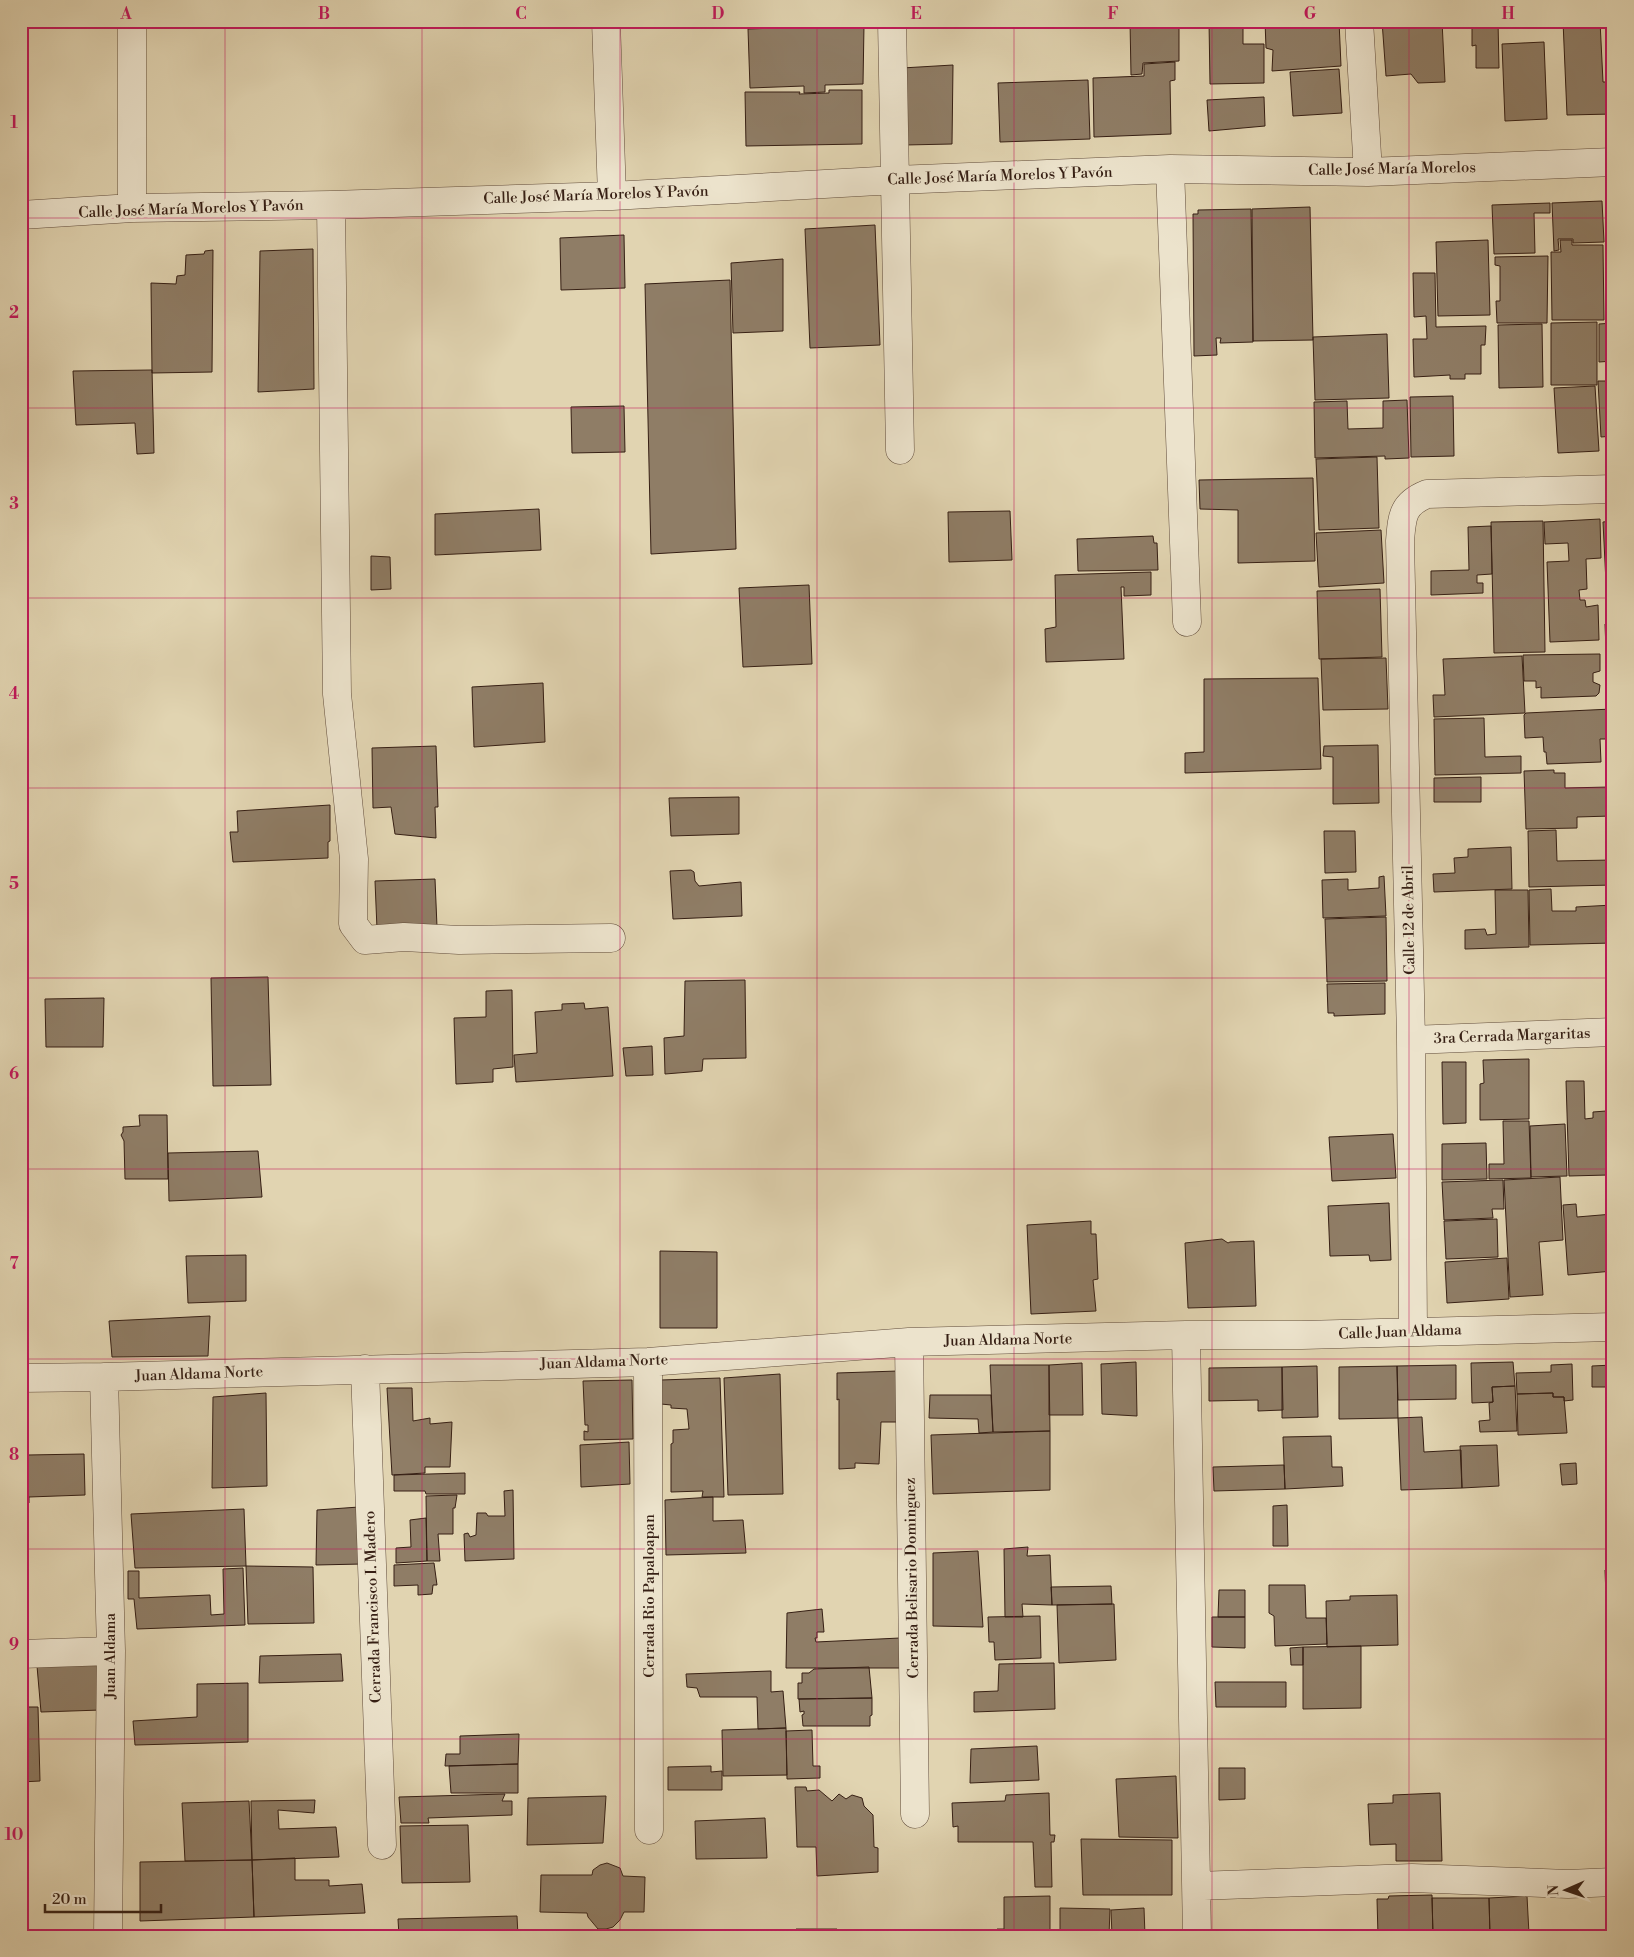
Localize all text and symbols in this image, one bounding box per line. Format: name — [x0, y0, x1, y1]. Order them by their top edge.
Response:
text: A — [119, 4, 132, 24]
text: B — [318, 4, 330, 24]
text: C — [515, 4, 527, 24]
text: D — [712, 4, 725, 24]
text: E — [910, 4, 922, 24]
text: F — [1107, 4, 1119, 24]
text: G — [1304, 4, 1317, 24]
text: H — [1501, 4, 1515, 24]
text: 1 — [10, 113, 18, 133]
street label: Calle José María Morelos — [1308, 158, 1476, 180]
street label: Calle José María Morelos Y Pavón — [887, 163, 1113, 189]
street label: Calle José María Morelos Y Pavón — [483, 182, 709, 208]
street label: Calle José María Morelos Y Pavón — [78, 196, 304, 222]
text: 2 — [9, 303, 19, 323]
text: 3 — [9, 494, 19, 514]
text: 4 — [9, 684, 20, 704]
street label: Calle 12 de Abril — [1399, 864, 1419, 975]
text: 5 — [9, 874, 19, 894]
street label: 3ra Cerrada Margaritas — [1433, 1024, 1591, 1048]
text: 6 — [9, 1064, 19, 1084]
text: 7 — [9, 1254, 19, 1274]
street label: Calle Juan Aldama — [1338, 1320, 1462, 1344]
street label: Juan Aldama Norte — [943, 1329, 1072, 1351]
street label: Juan Aldama Norte — [539, 1350, 668, 1374]
street label: Juan Aldama Norte — [134, 1362, 263, 1386]
text: 8 — [9, 1445, 19, 1465]
street label: Cerrada Belisario Dominguez — [901, 1477, 923, 1679]
street label: Cerrada Francisco I. Madero — [360, 1510, 386, 1704]
street label: Cerrada Rio Papaloapan — [640, 1514, 659, 1678]
street label: Juan Aldama — [101, 1613, 120, 1700]
text: 9 — [9, 1635, 19, 1655]
text: 10 — [5, 1825, 23, 1845]
north arrow — [1542, 1864, 1592, 1914]
scale bar — [45, 1882, 161, 1914]
text: N — [1545, 1885, 1563, 1896]
text: 20 m — [52, 1890, 87, 1909]

